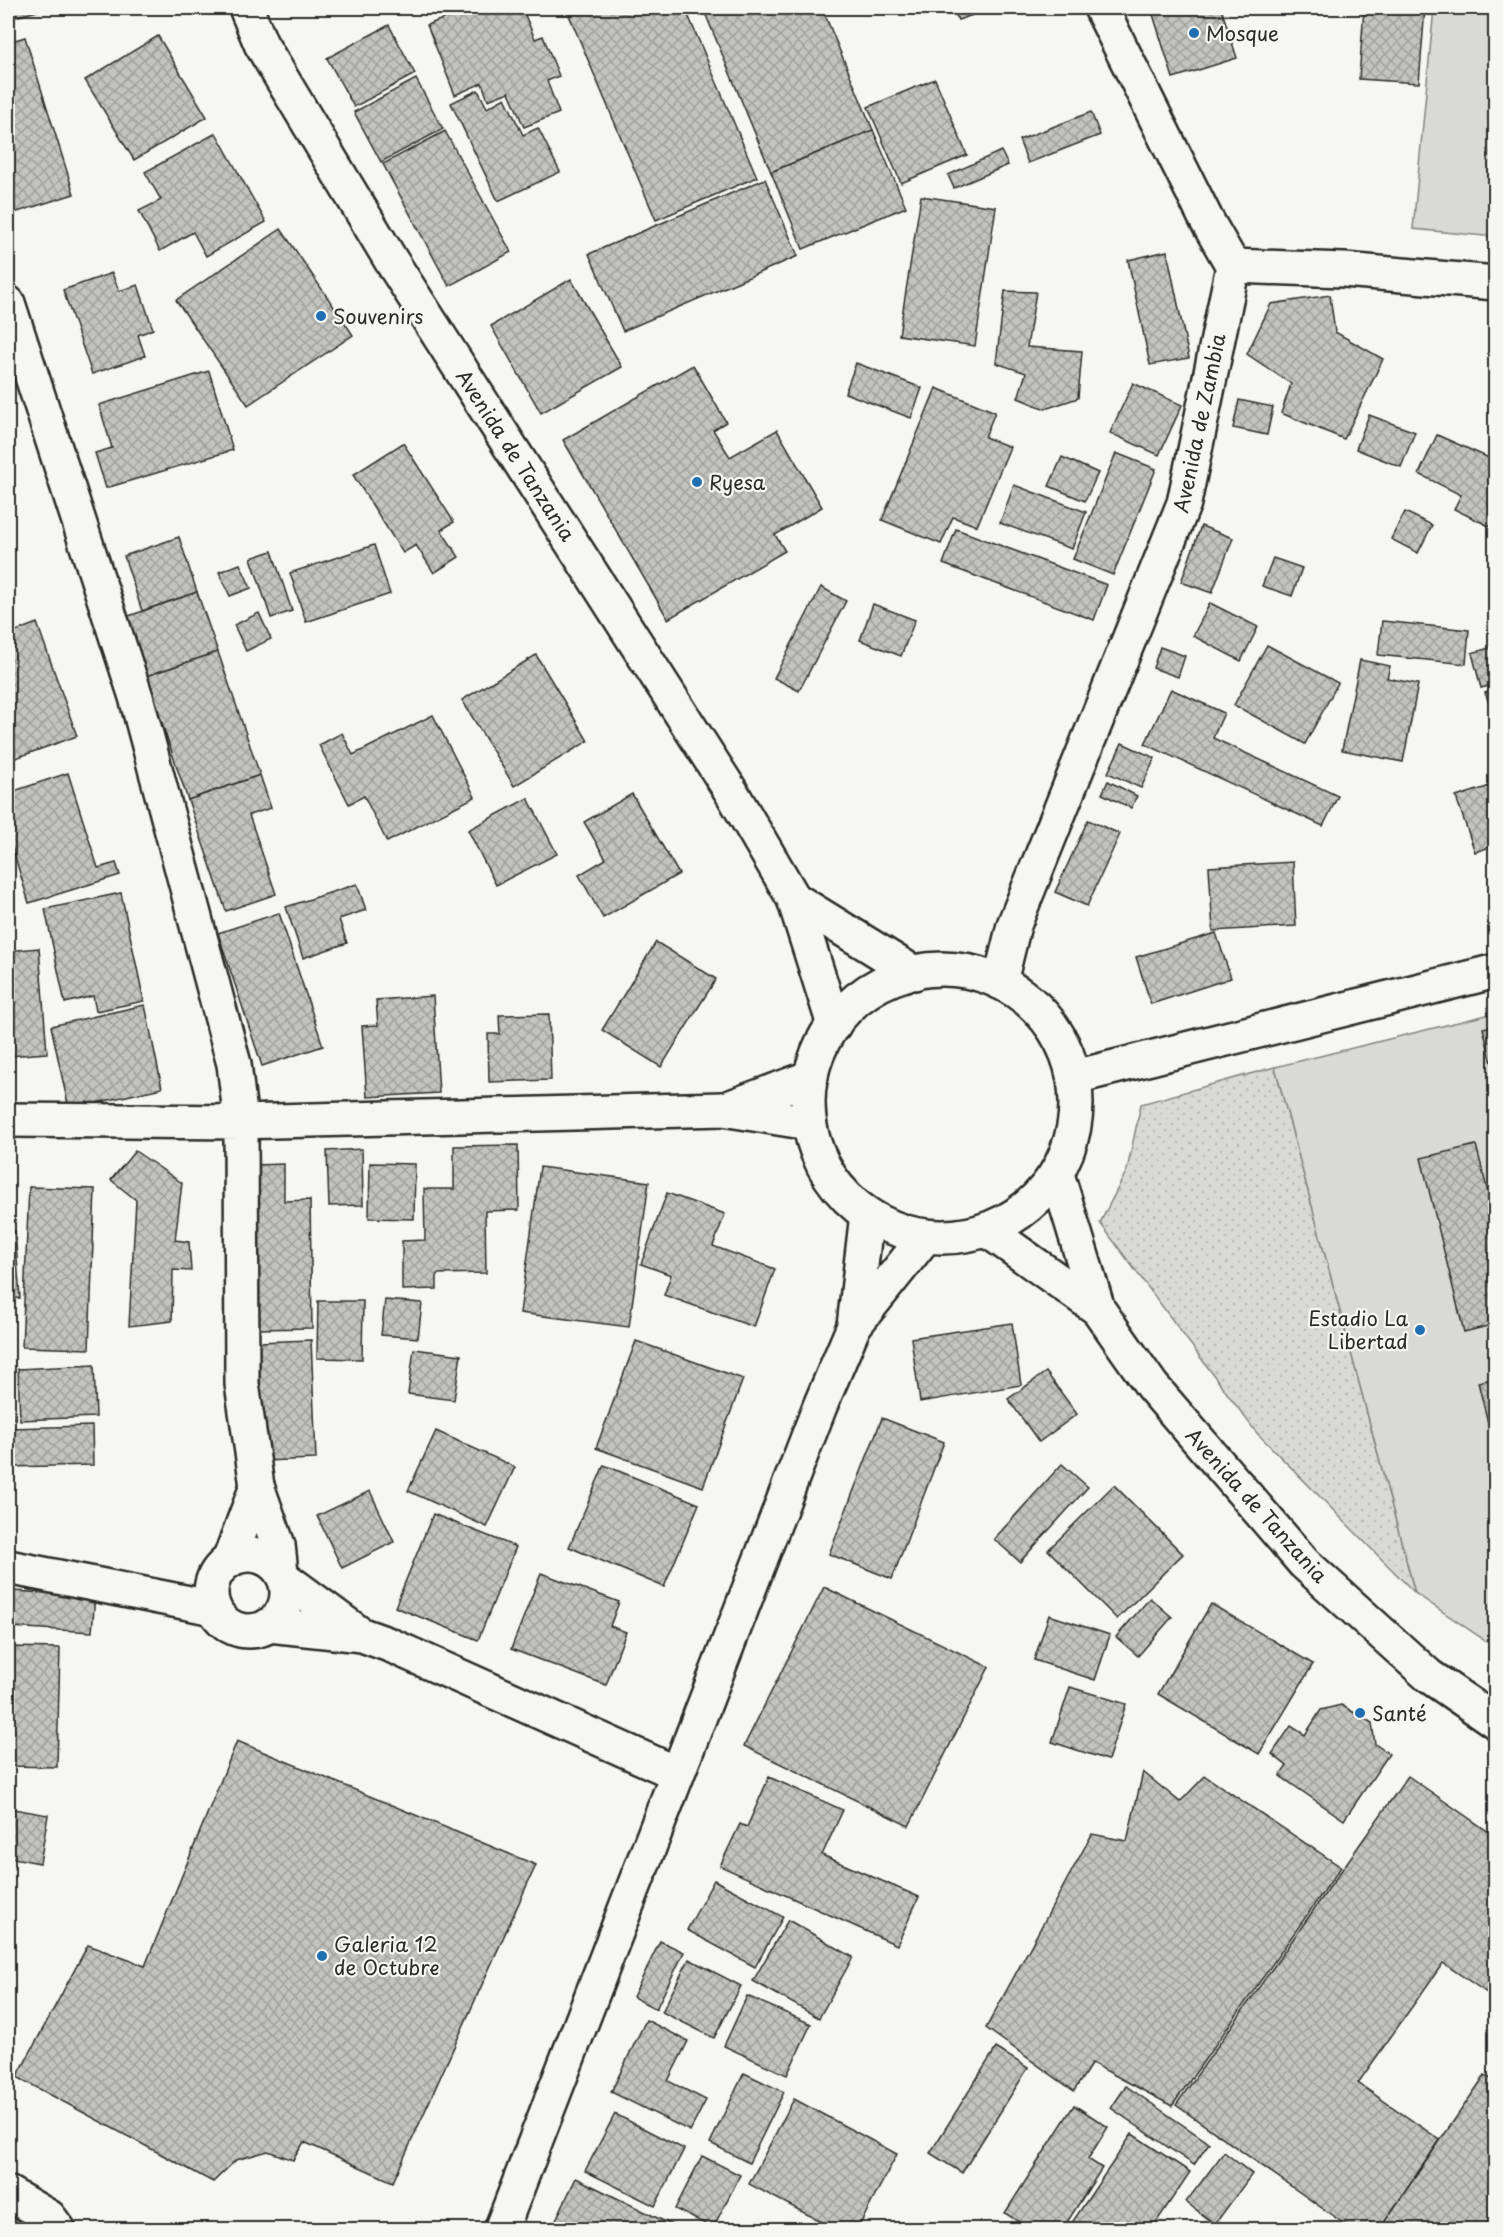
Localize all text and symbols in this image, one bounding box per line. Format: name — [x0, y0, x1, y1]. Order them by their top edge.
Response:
place label: Mosque — [1206, 18, 1279, 48]
marker: Mosque — [1187, 26, 1201, 40]
place label: Souvenirs — [333, 301, 423, 331]
marker: Souvenirs — [314, 309, 328, 323]
street label: Avenida de Zambia — [1165, 330, 1233, 516]
street label: Avenida de Tanzania — [449, 363, 583, 547]
place label: Ryesa — [709, 467, 766, 497]
marker: Ryesa — [690, 475, 704, 489]
place label: Estadio La Libertad — [1308, 1303, 1408, 1356]
marker: Estadio La Libertad — [1413, 1323, 1427, 1337]
street label: Avenida de Tanzania — [1179, 1421, 1335, 1589]
place label: Santé — [1372, 1698, 1427, 1728]
marker: Santé — [1353, 1706, 1367, 1720]
place label: Galeria 12 de Octubre — [334, 1929, 439, 1982]
marker: Galeria 12 de Octubre — [315, 1949, 329, 1963]

